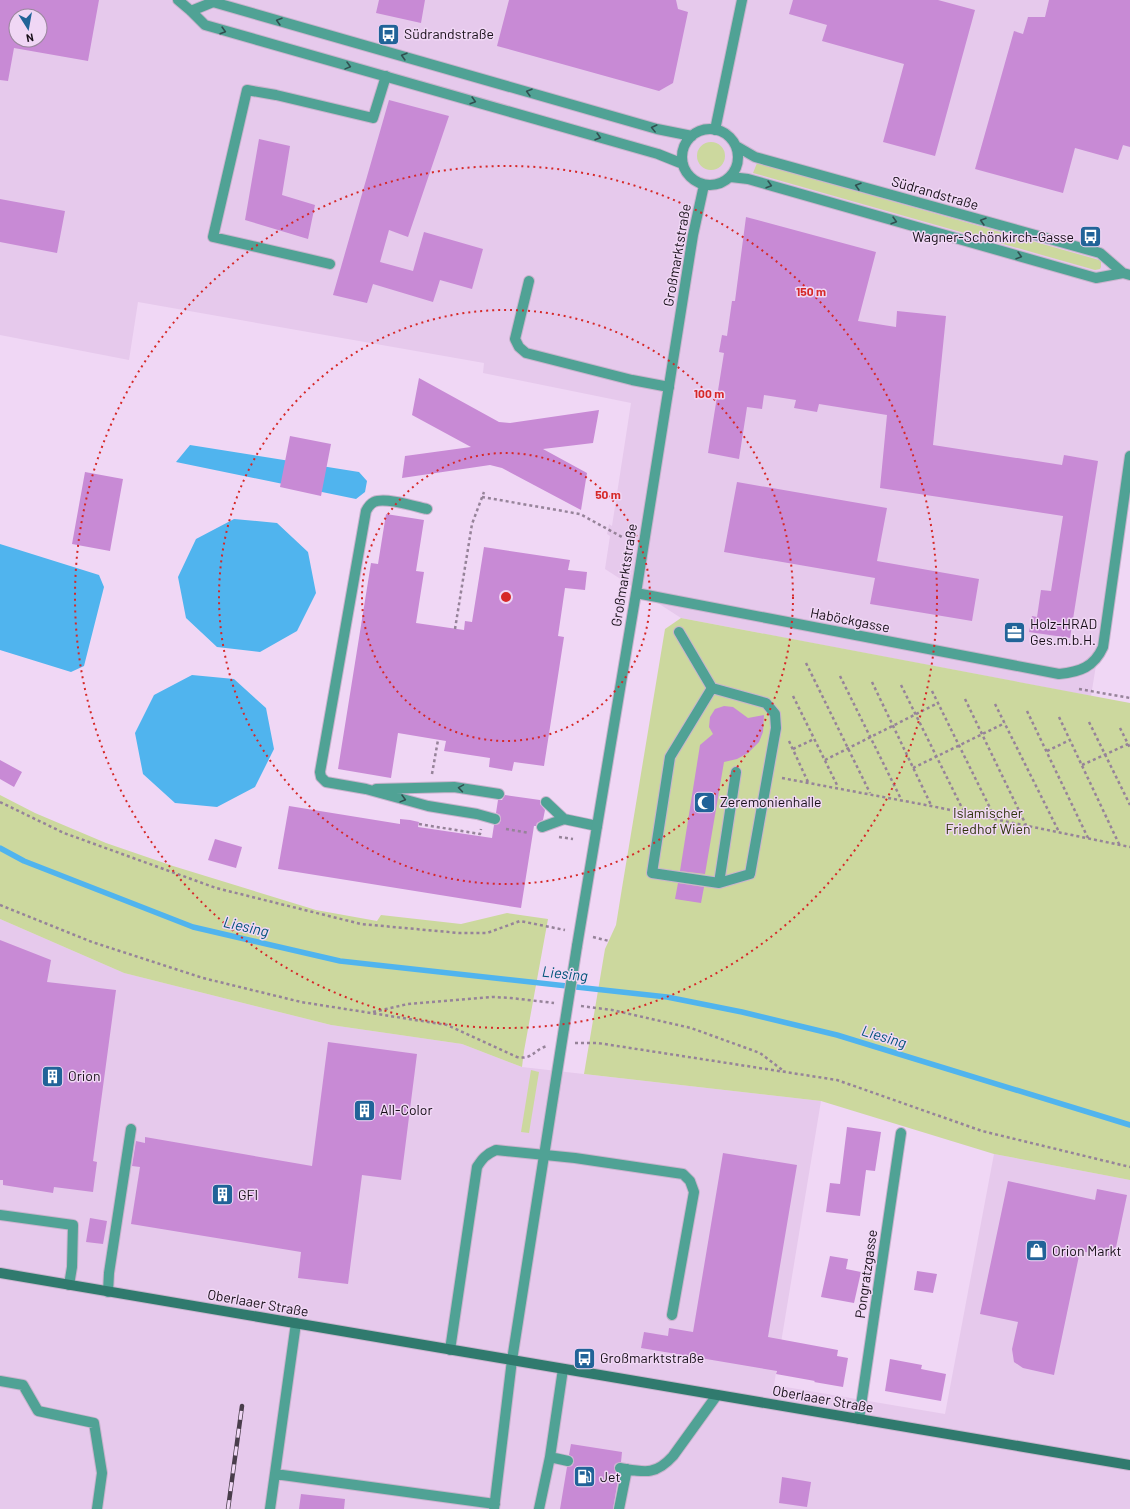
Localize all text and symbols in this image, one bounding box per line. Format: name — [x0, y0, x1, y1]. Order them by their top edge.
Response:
north arrow — [8, 8, 48, 48]
one-way arrow — [276, 17, 283, 26]
bus stop icon: Südrandstraße — [375, 21, 401, 47]
place label: Südrandstraße — [404, 25, 494, 42]
one-way arrow — [220, 26, 226, 34]
text: N — [25, 31, 35, 45]
one-way arrow — [401, 52, 408, 61]
one-way arrow — [344, 61, 351, 70]
one-way arrow — [526, 88, 533, 97]
one-way arrow — [470, 96, 477, 105]
one-way arrow — [651, 124, 658, 133]
one-way arrow — [595, 132, 602, 141]
street label: Südrandstraße — [890, 172, 981, 213]
one-way arrow — [765, 180, 772, 189]
one-way arrow — [855, 182, 862, 191]
street label: Großmarktstraße — [659, 202, 694, 308]
one-way arrow — [890, 216, 897, 225]
one-way arrow — [980, 218, 987, 226]
bus stop icon: Wagner-Schönkirch-Gasse — [1077, 224, 1103, 250]
place label: Wagner-Schönkirch-Gasse — [912, 228, 1074, 245]
one-way arrow — [1016, 252, 1022, 260]
text: 150 m — [796, 284, 826, 298]
text: 100 m — [694, 386, 724, 400]
text: 50 m — [595, 487, 621, 501]
street label: Großmarktstraße — [607, 522, 640, 628]
centre of rings — [499, 590, 513, 604]
street label: Haböckgasse — [809, 603, 891, 636]
place label: Holz-HRAD Ges.m.b.H. — [1030, 615, 1097, 648]
office icon: Holz-HRAD Ges.m.b.H. — [1002, 619, 1028, 645]
one-way arrow — [458, 784, 464, 793]
mosque icon: Zeremonienhalle — [691, 789, 717, 815]
place label: Zeremonienhalle — [720, 793, 821, 810]
one-way arrow — [400, 794, 407, 803]
park label: Islamischer Friedhof Wien — [945, 804, 1031, 837]
water label: Liesing — [222, 912, 271, 940]
water label: Liesing — [541, 962, 589, 984]
water label: Liesing — [860, 1021, 909, 1051]
building icon: Orion — [39, 1063, 65, 1089]
place label: Orion — [68, 1067, 101, 1084]
building icon: All-Color — [352, 1097, 378, 1123]
place label: All-Color — [380, 1101, 433, 1118]
building icon: GFI — [209, 1182, 235, 1208]
place label: GFI — [238, 1186, 258, 1203]
street label: Pongratzgasse — [851, 1228, 880, 1319]
shop icon: Orion Markt — [1024, 1238, 1050, 1264]
place label: Orion Markt — [1052, 1242, 1122, 1259]
street label: Oberlaaer Straße — [206, 1285, 310, 1320]
bus stop icon: Großmarktstraße — [571, 1345, 597, 1371]
place label: Großmarktstraße — [600, 1349, 704, 1366]
street label: Oberlaaer Straße — [771, 1381, 875, 1416]
fuel station icon: Jet — [572, 1464, 598, 1490]
place label: Jet — [600, 1468, 621, 1485]

